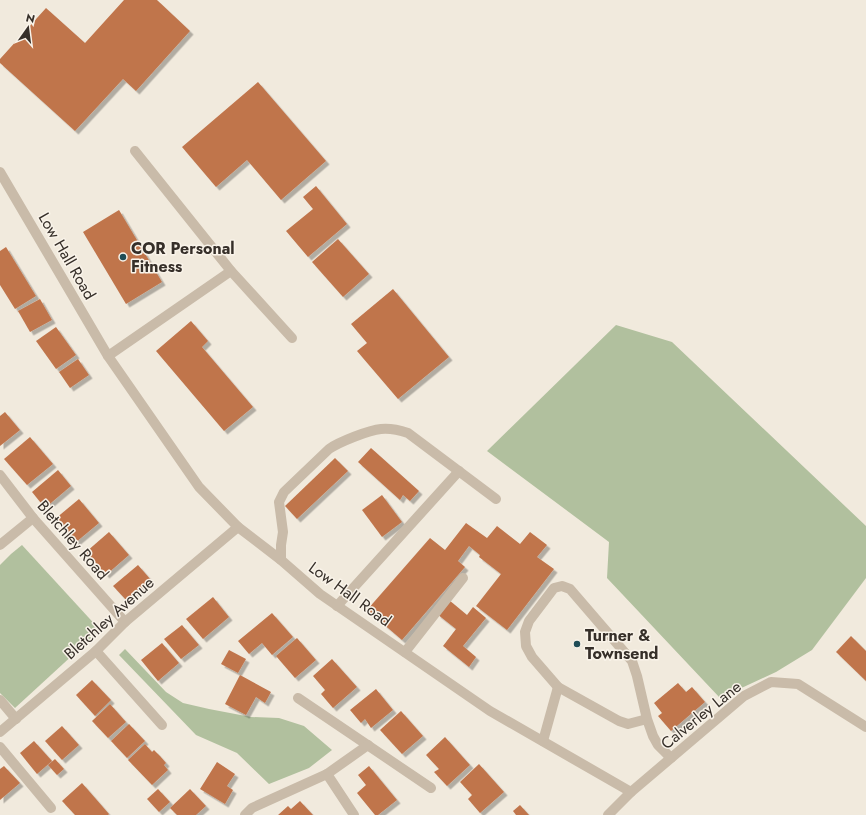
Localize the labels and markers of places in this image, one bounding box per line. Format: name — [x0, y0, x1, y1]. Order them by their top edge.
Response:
place label: COR Personal Fitness — [131, 237, 235, 278]
marker: COR Personal Fitness — [118, 252, 128, 262]
place label: Turner & Townsend — [585, 624, 659, 665]
marker: Turner & Townsend — [572, 639, 582, 649]

